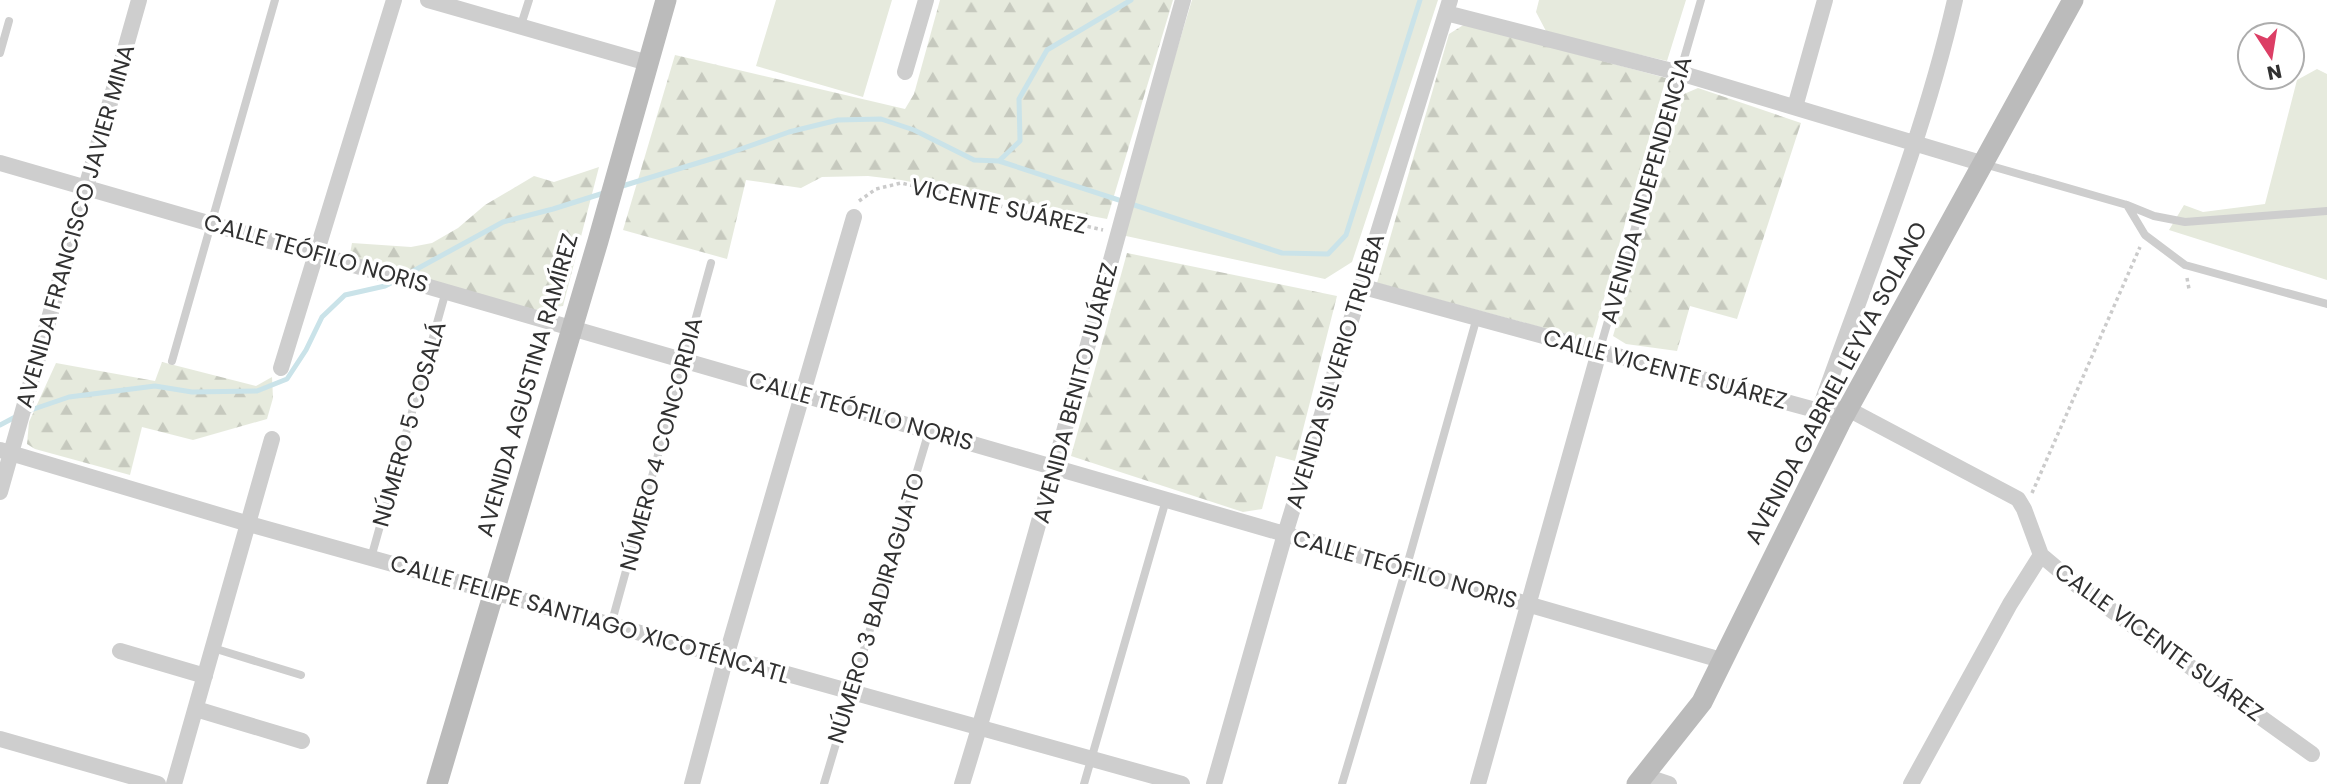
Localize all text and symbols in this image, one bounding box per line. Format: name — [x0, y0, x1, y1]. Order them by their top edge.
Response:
north arrow — [2236, 21, 2306, 91]
street label: AVENIDA FRANCISCO JAVIER MINA — [8, 41, 142, 411]
street label: AVENIDA INDEPENDENCIA — [1592, 53, 1700, 327]
text: N — [2265, 57, 2284, 87]
street label: VICENTE SUÁREZ — [908, 170, 1090, 242]
street label: CALLE TEÓFILO NORIS — [200, 206, 432, 300]
street label: AVENIDA GABRIEL LEYVA SOLANO — [1737, 216, 1935, 550]
street label: AVENIDA SILVERIO TRUEBA — [1278, 229, 1392, 513]
street label: AVENIDA AGUSTINA RAMÍREZ — [468, 230, 586, 540]
street label: AVENIDA BENITO JUÁREZ — [1025, 259, 1125, 527]
street label: NÚMERO 4 CONCORDIA — [612, 314, 710, 574]
street label: NÚMERO 5 COSALÁ — [364, 318, 454, 530]
street label: CALLE VICENTE SUÁREZ — [1540, 321, 1790, 417]
street label: CALLE TEÓFILO NORIS — [745, 364, 977, 458]
street label: NÚMERO 3 BADIRAGUATO — [820, 469, 932, 747]
street label: CALLE TEÓFILO NORIS — [1289, 522, 1521, 616]
street label: CALLE FELIPE SANTIAGO XICOTÉNCATL — [387, 547, 793, 691]
street label: CALLE VICENTE SUÁREZ — [2048, 555, 2270, 729]

